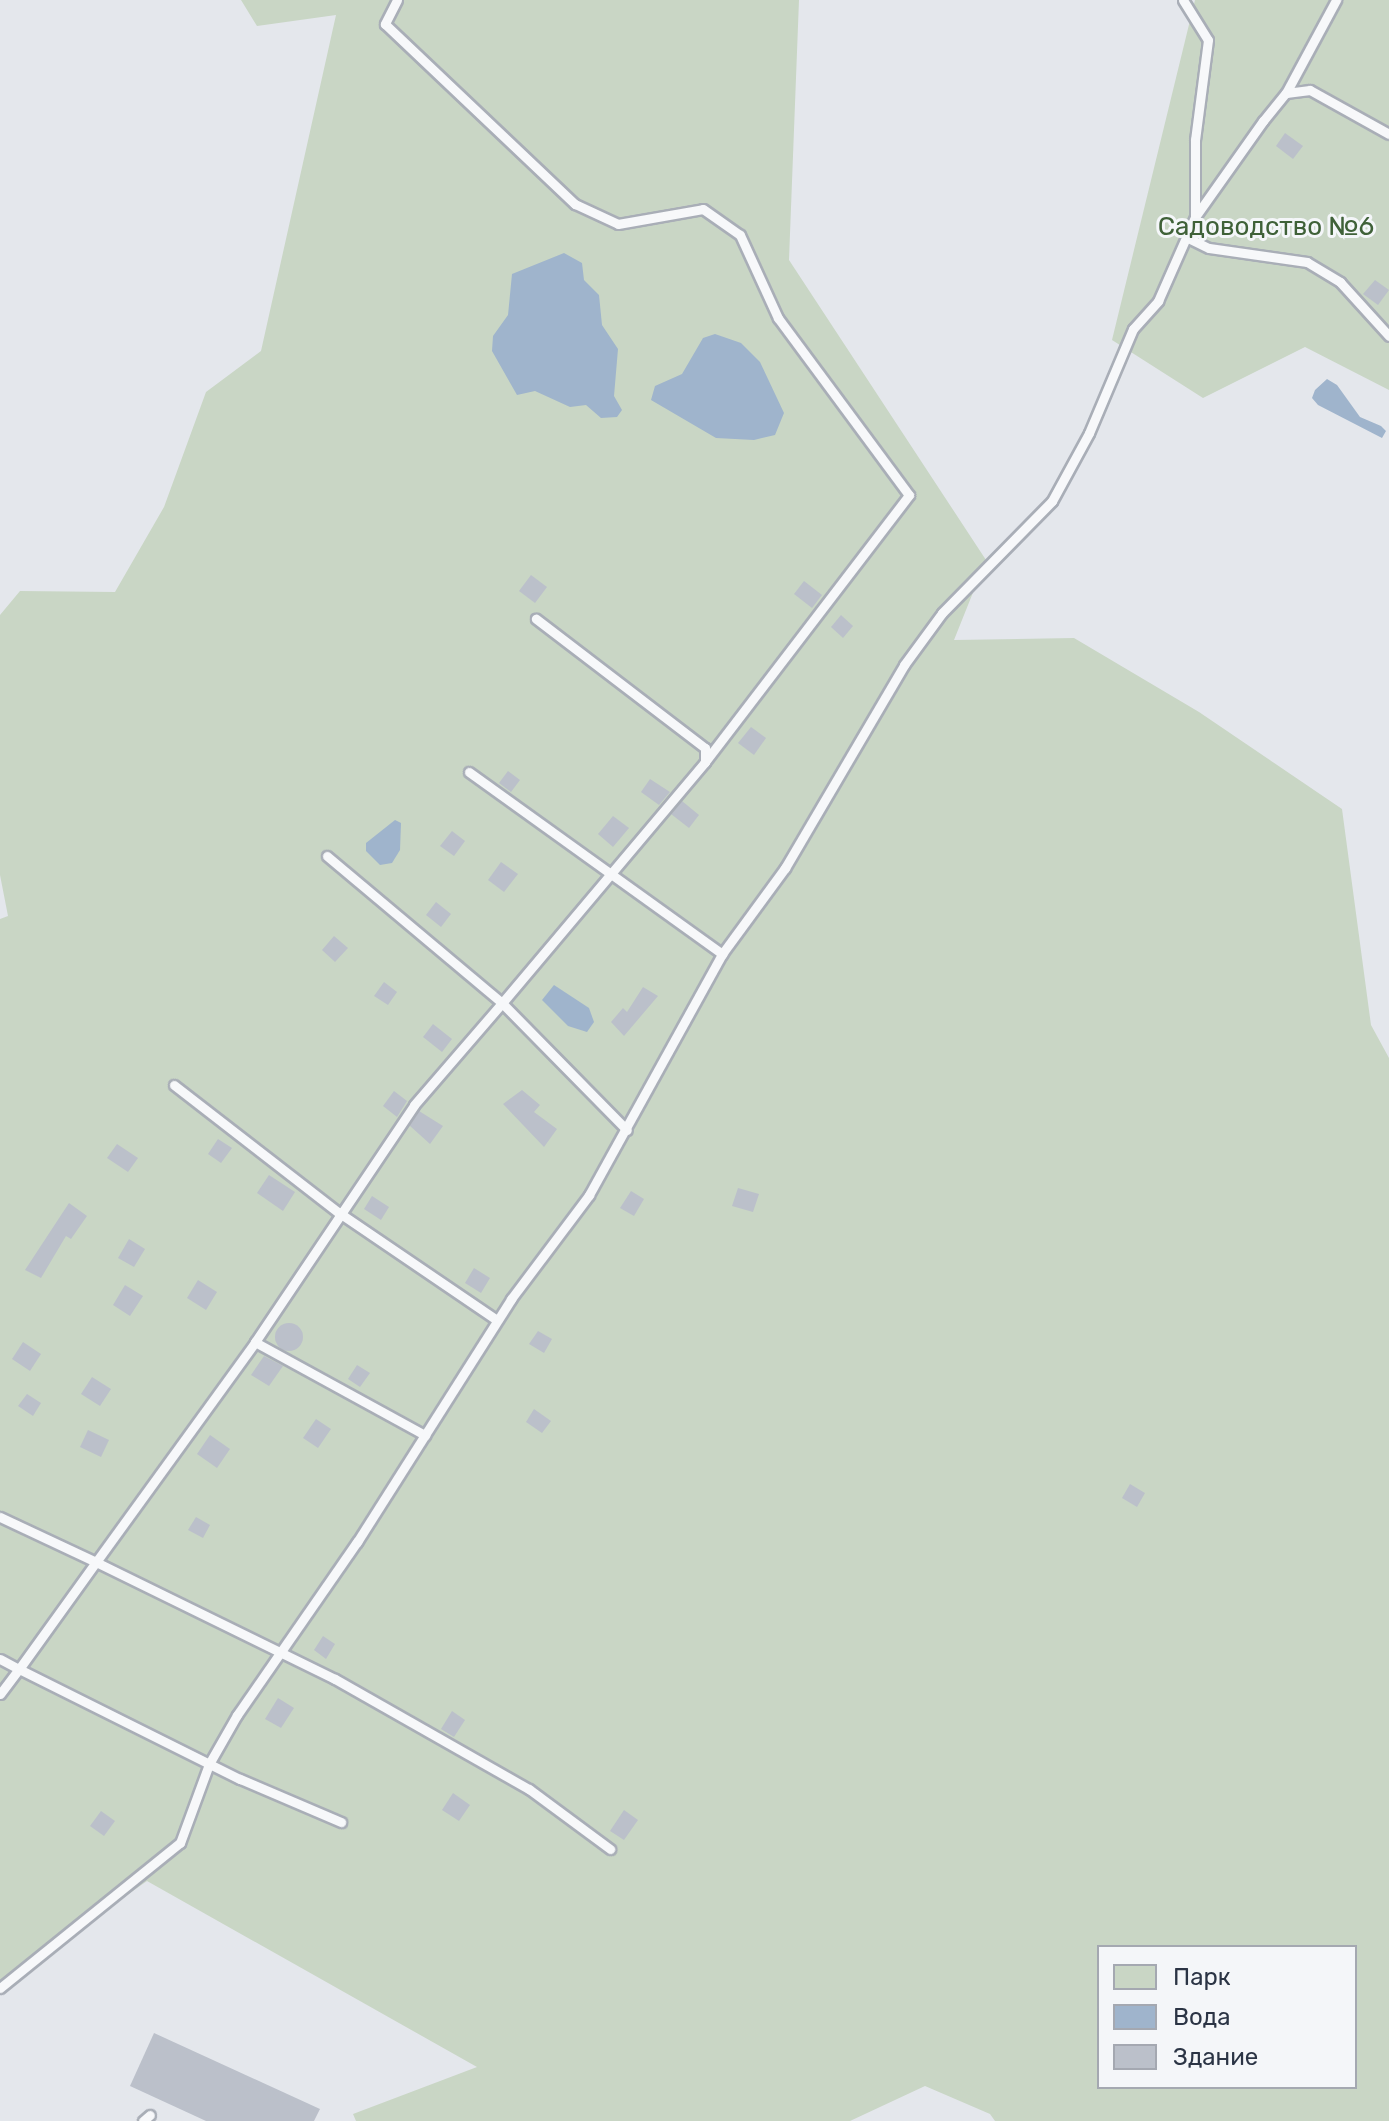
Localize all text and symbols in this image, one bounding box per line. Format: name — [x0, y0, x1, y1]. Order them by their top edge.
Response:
park label: Садоводство №6 — [1158, 211, 1374, 243]
legend — [1097, 1945, 1357, 2089]
text: Парк — [1173, 1963, 1231, 1991]
text: Вода — [1173, 2003, 1230, 2031]
text: Здание — [1173, 2043, 1258, 2071]

